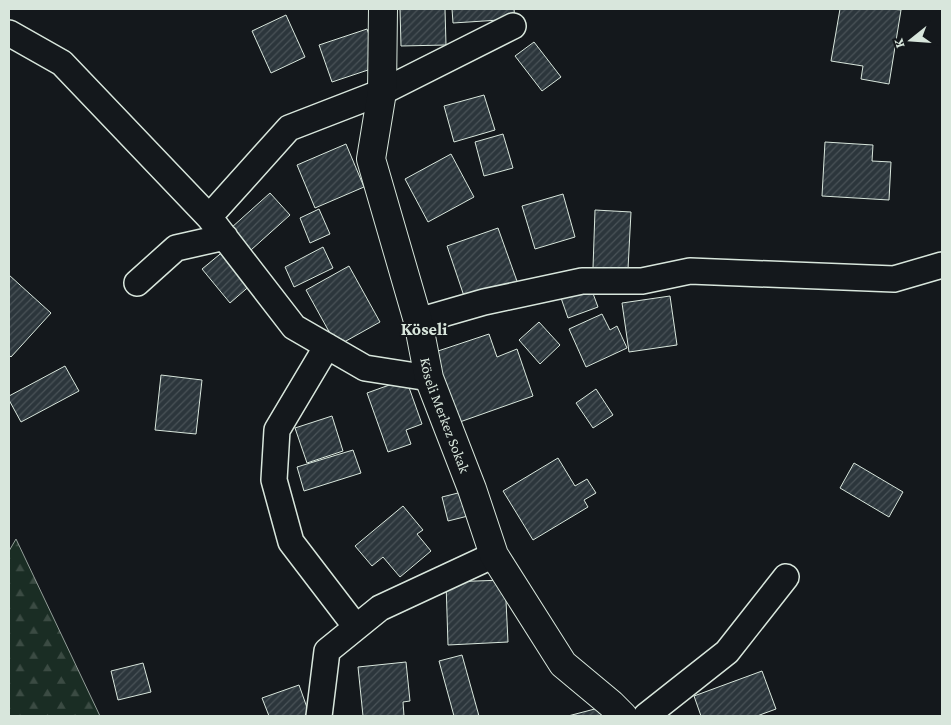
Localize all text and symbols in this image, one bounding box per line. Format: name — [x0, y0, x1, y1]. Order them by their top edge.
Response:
north arrow — [886, 15, 936, 65]
text: K — [889, 36, 908, 50]
district label: Köseli — [401, 319, 448, 339]
street label: Köseli Merkez Sokak — [417, 356, 473, 476]

